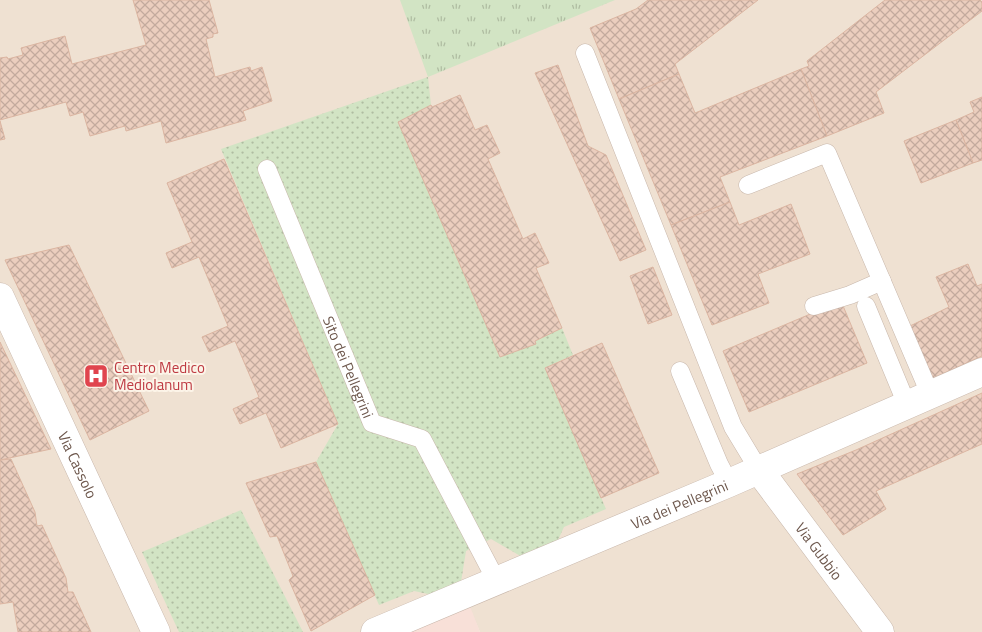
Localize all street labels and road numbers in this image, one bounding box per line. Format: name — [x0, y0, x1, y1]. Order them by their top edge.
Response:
street label: Sito dei Pellegrini — [317, 312, 380, 421]
street label: Via Cassolo — [53, 427, 104, 502]
street label: Via dei Pellegrini — [627, 473, 731, 535]
street label: Via Gubbio — [790, 517, 849, 585]

